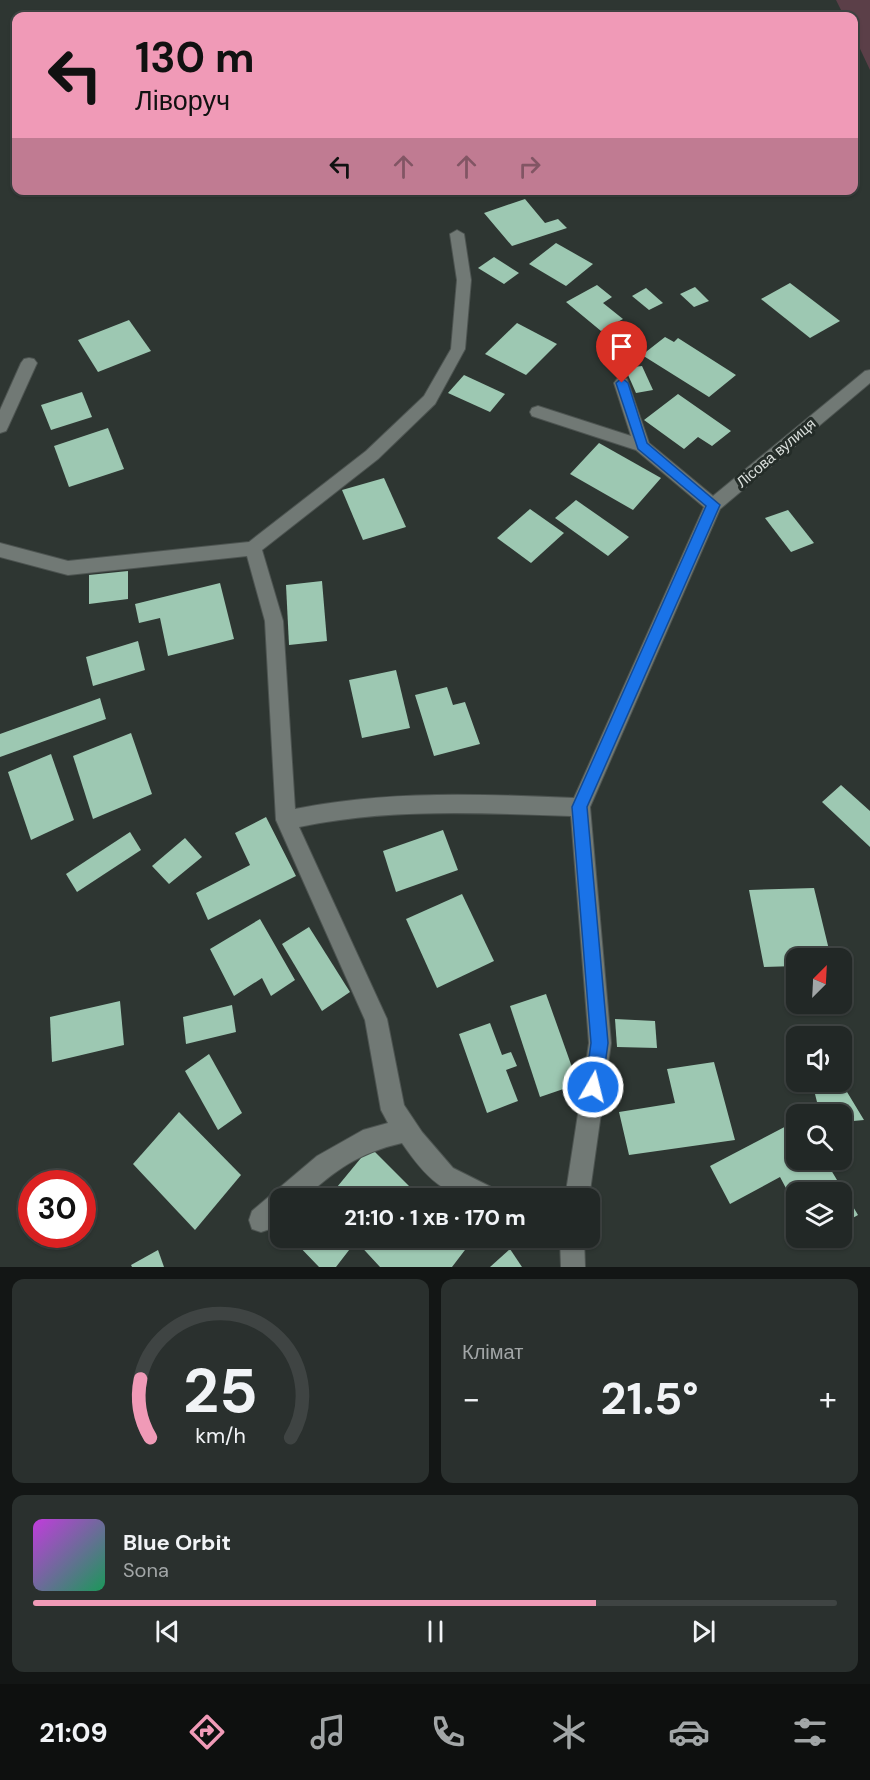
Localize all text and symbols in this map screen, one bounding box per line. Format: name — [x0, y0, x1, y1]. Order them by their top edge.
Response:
text: 130 m — [135, 30, 255, 85]
icon: left — [36, 36, 114, 114]
text: Ліворуч — [135, 83, 230, 118]
icon: left — [324, 150, 357, 183]
icon: ahead — [387, 150, 420, 183]
icon: ahead — [450, 150, 483, 183]
icon: right — [513, 150, 546, 183]
pin — [596, 321, 647, 383]
icon: arrive — [605, 330, 638, 363]
street label: Лісова вулиця — [732, 414, 820, 492]
north arrow — [786, 948, 852, 1014]
map controls — [786, 948, 852, 1248]
button: sound — [786, 1026, 852, 1092]
position arrow — [561, 1055, 625, 1119]
button: search — [786, 1104, 852, 1170]
speed limit sign: 30 — [18, 1170, 96, 1248]
button: layers — [786, 1182, 852, 1248]
text: 21:10 · 1 хв · 170 m — [344, 1203, 526, 1232]
text: Клімат — [462, 1339, 523, 1365]
text: 25 — [183, 1350, 258, 1431]
text: 21.5° — [600, 1369, 699, 1428]
text: − — [462, 1377, 480, 1420]
text: + — [819, 1377, 837, 1420]
text: km/h — [195, 1422, 246, 1450]
text: Blue Orbit — [123, 1528, 231, 1557]
text: Sona — [123, 1557, 169, 1583]
icon: previous — [151, 1615, 184, 1648]
icon: pause — [419, 1615, 452, 1648]
icon: next — [687, 1615, 720, 1648]
icon: directions — [186, 1711, 228, 1753]
icon: music — [307, 1711, 349, 1753]
icon: phone — [427, 1711, 469, 1753]
icon: climate — [548, 1711, 590, 1753]
icon: car — [668, 1711, 710, 1753]
icon: filters — [789, 1711, 831, 1753]
text: 21:09 — [39, 1715, 108, 1750]

